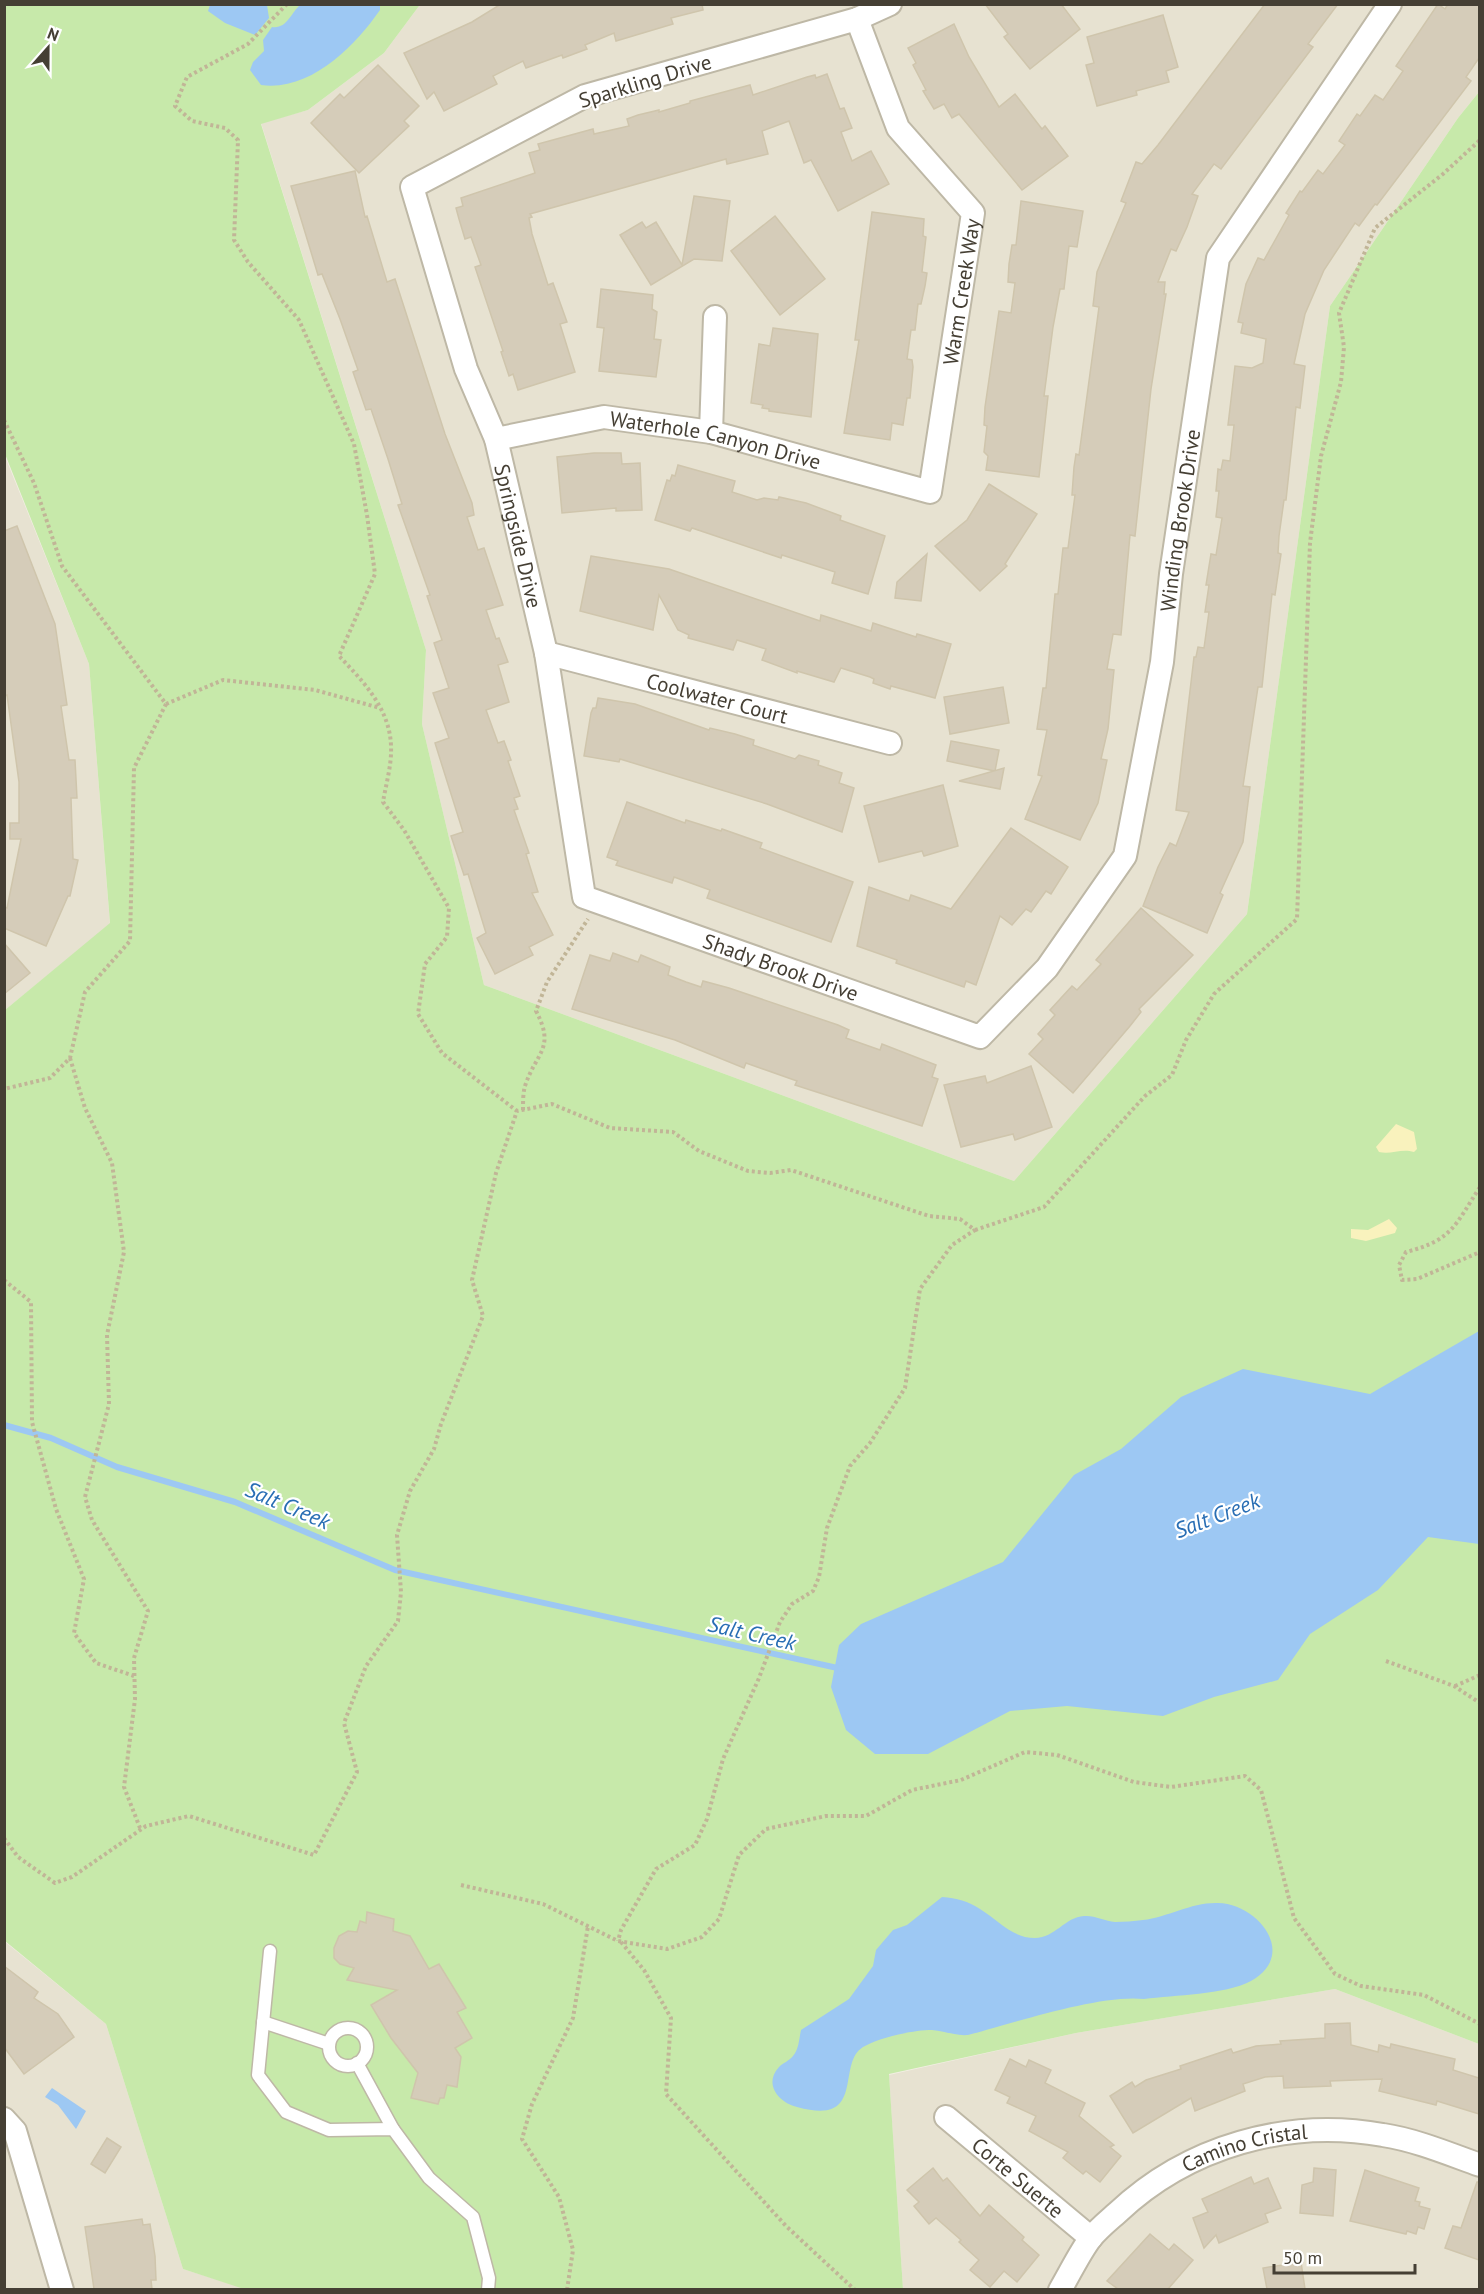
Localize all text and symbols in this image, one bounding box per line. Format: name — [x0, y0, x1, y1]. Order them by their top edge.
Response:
north arrow — [18, 18, 78, 78]
text: N — [45, 23, 62, 45]
street label: Sparkling Drive — [575, 48, 715, 114]
street label: Warm Creek Way — [936, 216, 986, 367]
street label: Waterhole Canyon Drive — [608, 404, 824, 475]
street label: Winding Brook Drive — [1154, 427, 1206, 613]
street label: Springside Drive — [489, 461, 549, 611]
street label: Coolwater Court — [644, 666, 791, 729]
street label: Shady Brook Drive — [700, 927, 862, 1007]
water label: Salt Creek — [241, 1475, 336, 1536]
water label: Salt Creek — [1170, 1486, 1265, 1544]
water label: Salt Creek — [705, 1609, 800, 1657]
street label: Camino Cristal — [1177, 2117, 1308, 2178]
street label: Corte Suerte — [967, 2131, 1070, 2223]
scale bar — [1274, 2237, 1415, 2275]
text: 50 m — [1283, 2246, 1322, 2269]

